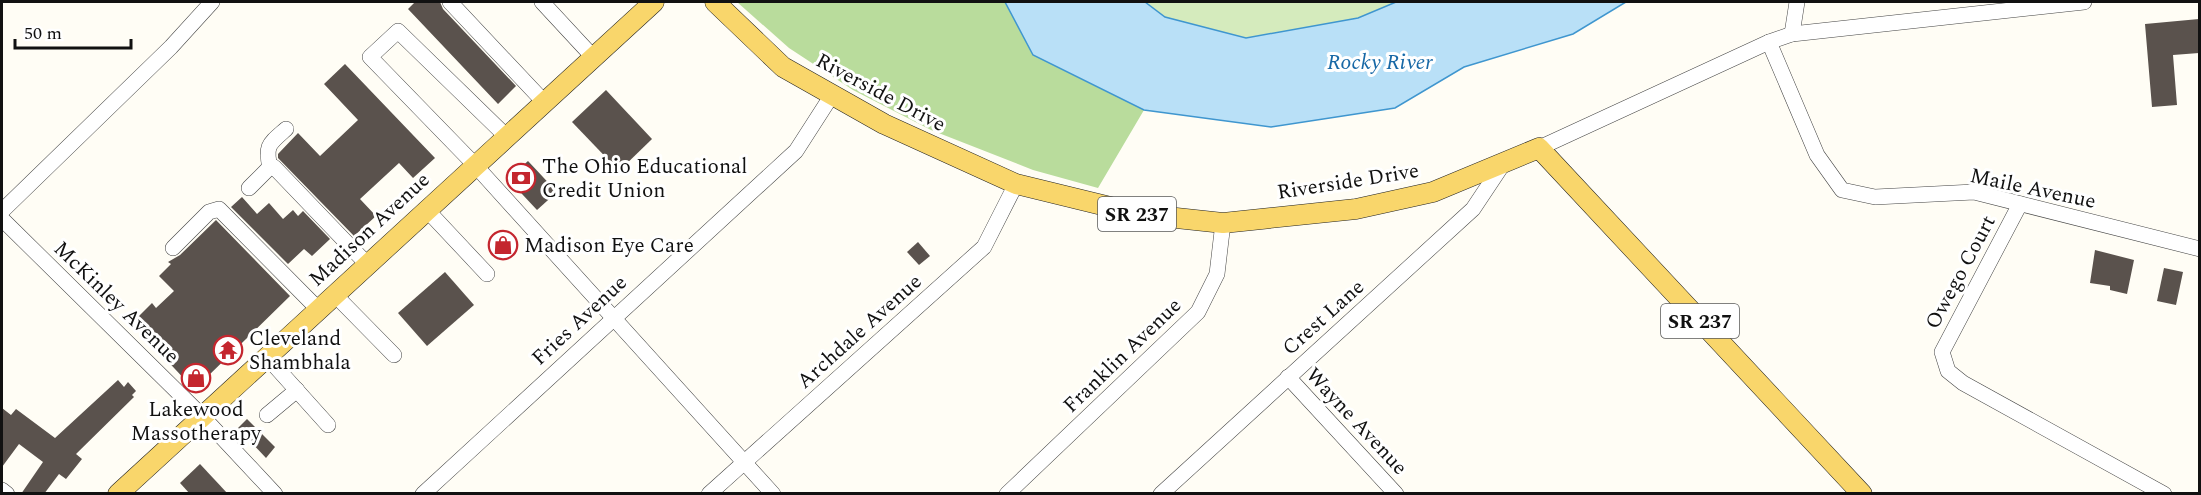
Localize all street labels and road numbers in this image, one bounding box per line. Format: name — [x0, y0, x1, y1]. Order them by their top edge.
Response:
street label: Riverside Drive — [810, 45, 951, 141]
street label: Riverside Drive — [1275, 155, 1421, 209]
street label: Maile Avenue — [1967, 160, 2099, 218]
street label: Madison Avenue — [302, 165, 438, 295]
road number: SR 237 — [1098, 197, 1176, 231]
street label: Owego Court — [1917, 210, 2004, 335]
street label: McKinley Avenue — [46, 234, 187, 371]
street label: Archdale Avenue — [790, 267, 930, 397]
street label: Fries Avenue — [525, 268, 635, 374]
street label: Crest Lane — [1275, 272, 1372, 364]
street label: Franklin Avenue — [1056, 291, 1189, 421]
road number: SR 237 — [1661, 304, 1739, 338]
street label: Wayne Avenue — [1298, 361, 1415, 483]

